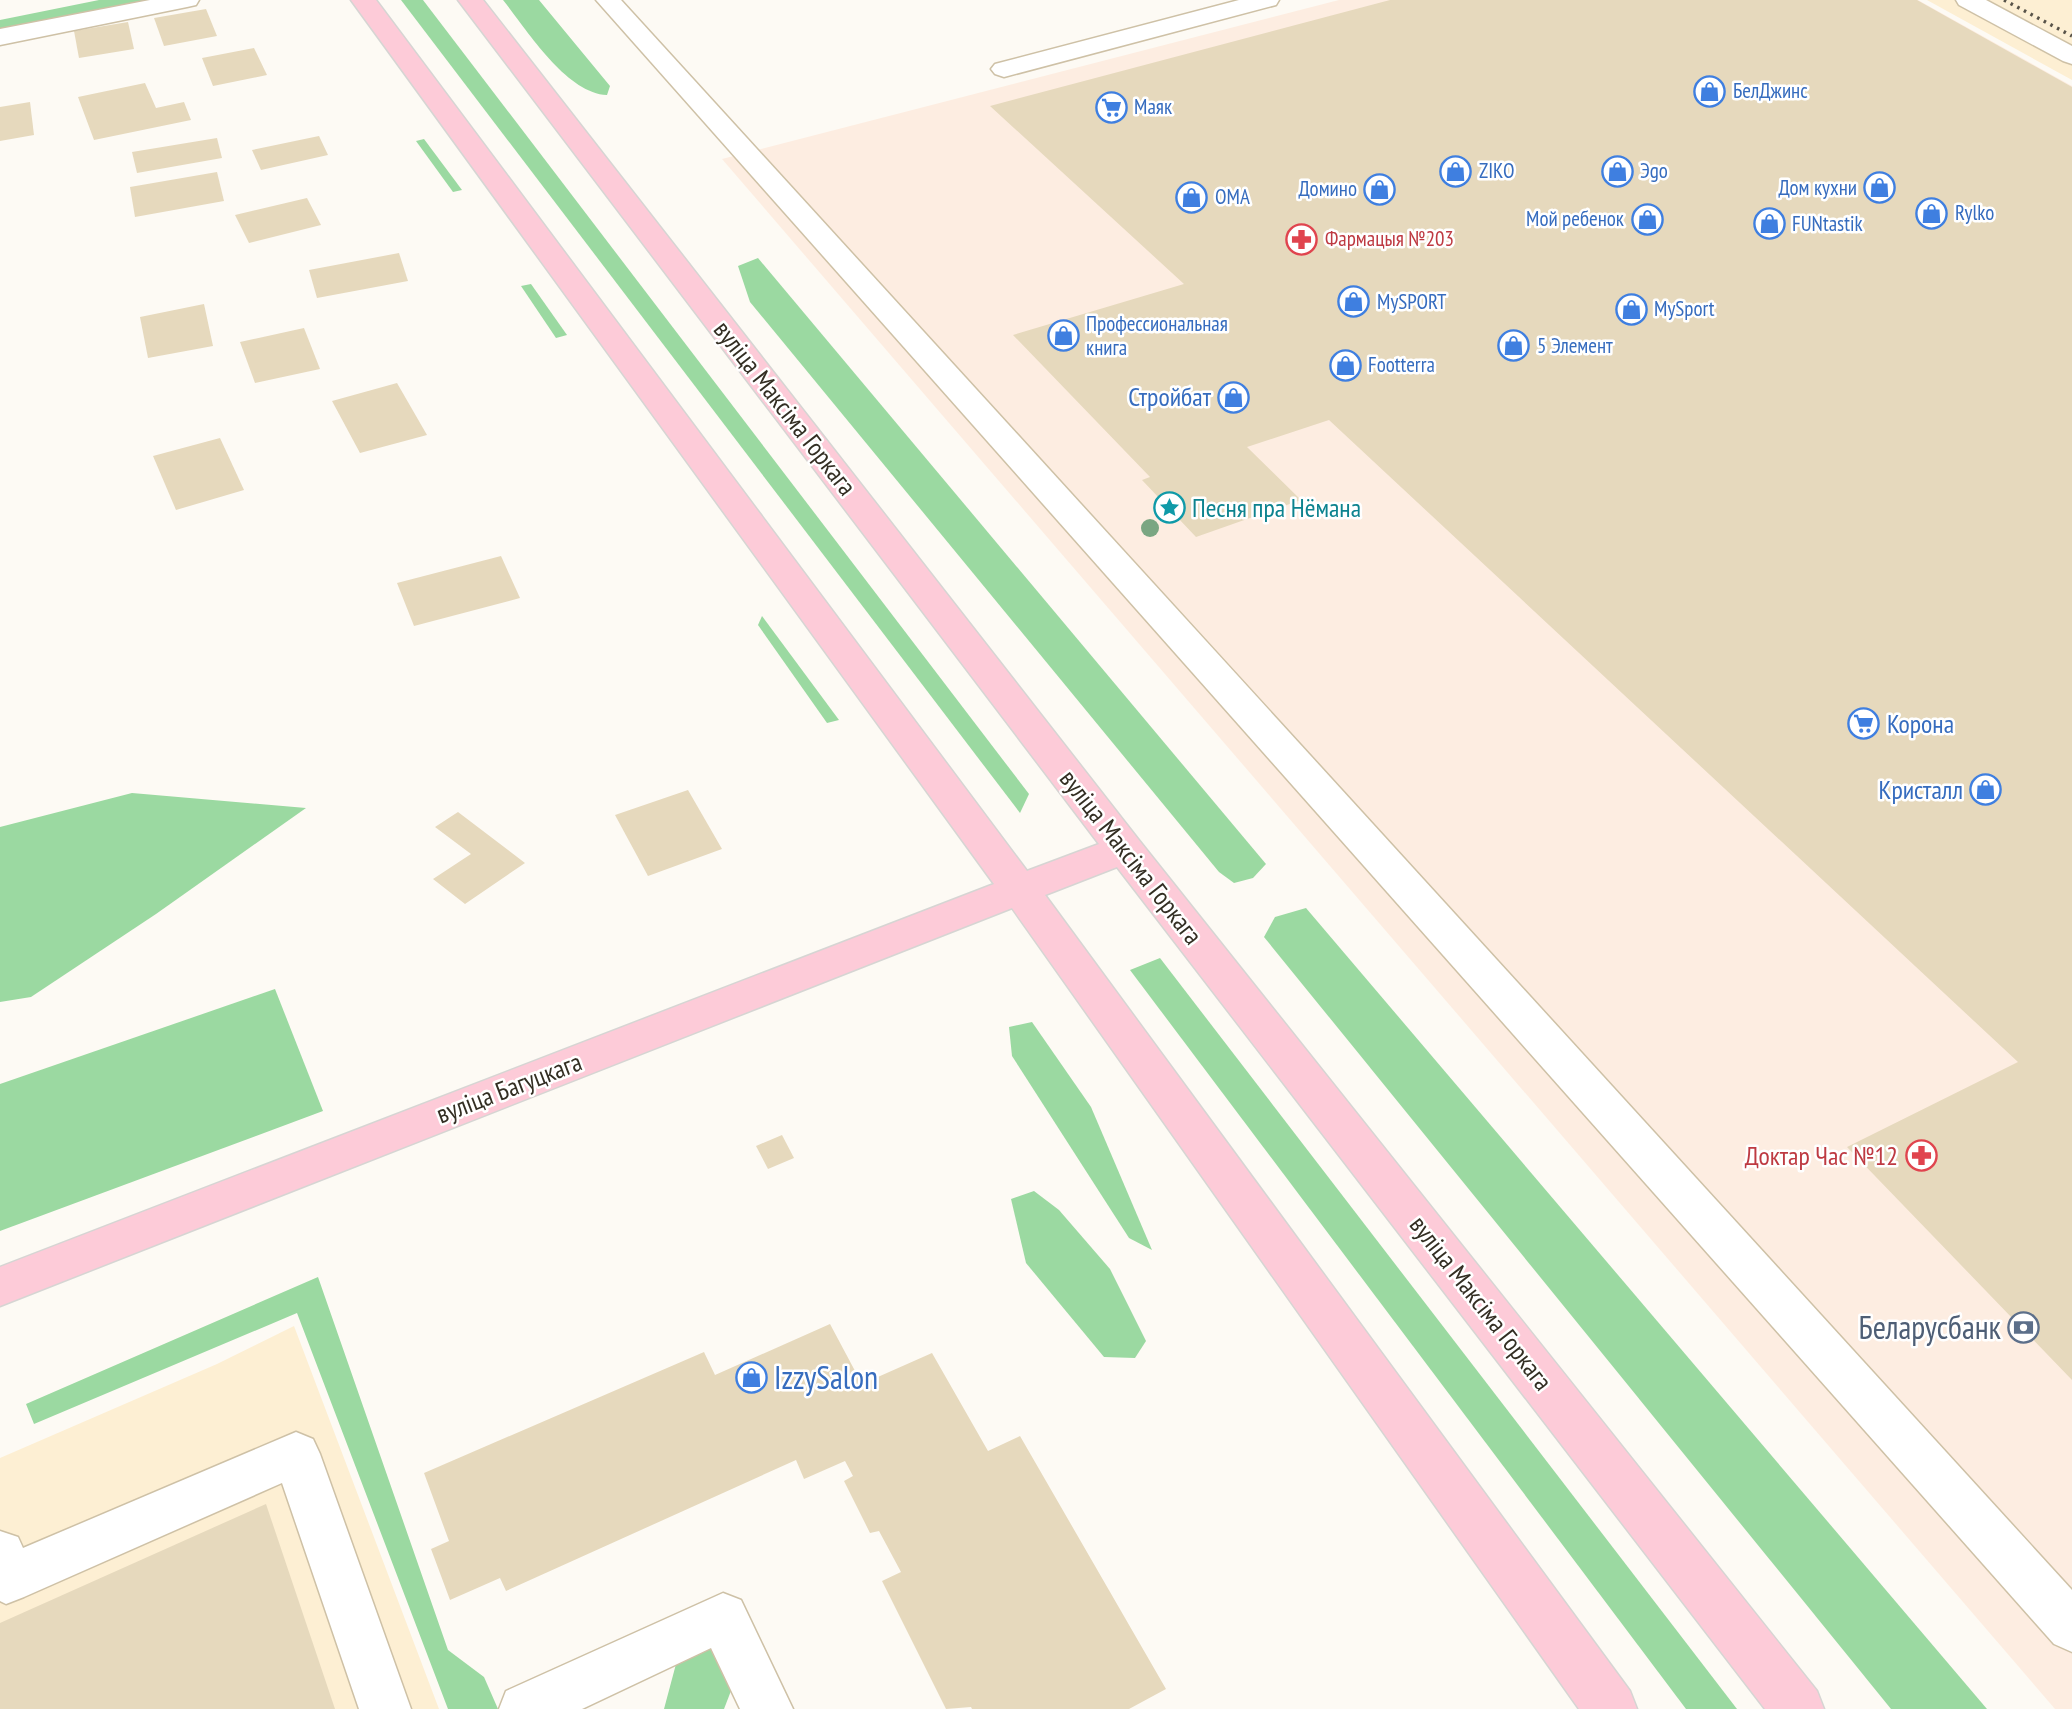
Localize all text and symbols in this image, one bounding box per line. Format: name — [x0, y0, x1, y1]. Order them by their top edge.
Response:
shop icon: БелДжинс — [1693, 74, 1727, 108]
place label: БелДжинс — [1733, 77, 1808, 104]
supermarket icon: Маяк — [1094, 90, 1128, 124]
place label: Маяк — [1134, 93, 1172, 120]
shop icon: ZIKO — [1439, 154, 1473, 188]
shop icon: Эgo — [1600, 154, 1634, 188]
place label: ZIKO — [1479, 157, 1515, 184]
place label: Эgo — [1640, 157, 1668, 184]
shop icon: Дом кухни — [1863, 171, 1897, 205]
shop icon: Домино — [1363, 172, 1397, 206]
place label: Дом кухни — [1778, 174, 1857, 201]
place label: Домино — [1299, 175, 1357, 202]
shop icon: ОМА — [1175, 180, 1209, 214]
place label: ОМА — [1215, 183, 1250, 210]
shop icon: Rylko — [1915, 196, 1949, 230]
place label: Rylko — [1955, 199, 1994, 226]
shop icon: Мой ребенок — [1630, 202, 1664, 236]
place label: Мой ребенок — [1526, 205, 1624, 232]
shop icon: FUNtastik — [1752, 207, 1786, 241]
place label: FUNtastik — [1792, 210, 1863, 237]
pharmacy icon: Фармацыя №203 — [1285, 222, 1319, 256]
place label: Фармацыя №203 — [1325, 225, 1454, 252]
shop icon: MySPORT — [1337, 285, 1371, 319]
place label: MySPORT — [1377, 288, 1447, 315]
shop icon: MySport — [1614, 292, 1648, 326]
place label: MySport — [1654, 295, 1715, 322]
place label: Профессиональная книга — [1086, 310, 1228, 361]
street label: вуліца Максіма Горкага — [707, 314, 864, 502]
shop icon: Профессиональная книга — [1046, 319, 1080, 353]
shop icon: 5 Элемент — [1497, 329, 1531, 363]
place label: 5 Элемент — [1537, 332, 1613, 359]
shop icon: Footterra — [1328, 348, 1362, 382]
place label: Footterra — [1368, 351, 1435, 378]
place label: Стройбат — [1128, 380, 1212, 413]
shop icon: Стройбат — [1217, 380, 1251, 414]
place icon: Песня пра Нёмана — [1152, 491, 1186, 525]
place label: Песня пра Нёмана — [1192, 491, 1361, 524]
supermarket icon: Корона — [1847, 707, 1881, 741]
place label: Корона — [1887, 707, 1954, 740]
street label: вуліца Максіма Горкага — [1053, 763, 1210, 951]
place label: Кристалл — [1879, 773, 1963, 806]
shop icon: Кристалл — [1969, 773, 2003, 807]
street label: вуліца Багуцкага — [431, 1045, 586, 1130]
place label: Доктар Час №12 — [1745, 1139, 1898, 1172]
pharmacy icon: Доктар Час №12 — [1904, 1139, 1938, 1173]
street label: вуліца Максіма Горкага — [1403, 1209, 1560, 1397]
place label: Беларусбанк — [1858, 1306, 2002, 1348]
bank icon: Беларусбанк — [2007, 1311, 2041, 1345]
place label: IzzySalon — [774, 1356, 878, 1398]
shop icon: IzzySalon — [734, 1361, 768, 1395]

